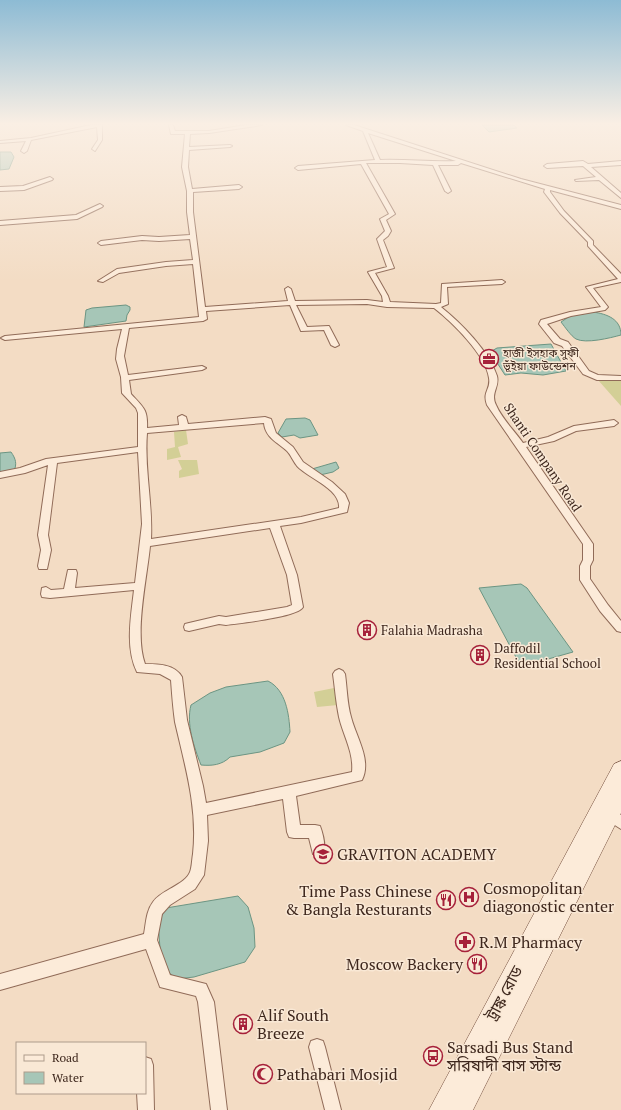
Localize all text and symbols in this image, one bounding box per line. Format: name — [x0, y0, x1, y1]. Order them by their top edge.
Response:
place label: হাজী ইসহাক সুফী ভূঁইয়া ফাউন্ডেশন — [502, 346, 580, 373]
office icon: হাজী ইসহাক সুফী ভূঁইয়া ফাউন্ডেশন — [478, 348, 500, 370]
street label: Shanti Company Road — [500, 399, 586, 515]
building icon: Falahia Madrasha — [356, 619, 378, 641]
place label: Falahia Madrasha — [381, 621, 483, 639]
place label: Daffodil Residential School — [494, 639, 601, 672]
building icon: Daffodil Residential School — [469, 644, 491, 666]
school or university icon: GRAVITON ACADEMY — [312, 843, 334, 865]
place label: GRAVITON ACADEMY — [337, 843, 497, 865]
place label: Cosmopolitan diagonostic center — [483, 877, 615, 917]
place label: Time Pass Chinese & Bangla Resturants — [285, 880, 432, 920]
hospital icon: Cosmopolitan diagonostic center — [458, 886, 480, 908]
restaurant icon: Time Pass Chinese & Bangla Resturants — [435, 889, 457, 911]
pharmacy icon: R.M Pharmacy — [454, 931, 476, 953]
place label: R.M Pharmacy — [479, 931, 583, 953]
place label: Moscow Backery — [346, 953, 464, 975]
restaurant icon: Moscow Backery — [466, 953, 488, 975]
street label: ট্রাঙ্ক রোড — [480, 961, 528, 1025]
place label: Alif South Breeze — [257, 1004, 329, 1044]
building icon: Alif South Breeze — [232, 1013, 254, 1035]
place label: Sarsadi Bus Stand সরিষাদী বাস স্টান্ড — [446, 1036, 573, 1076]
legend — [16, 1042, 146, 1094]
bus stop icon: Sarsadi Bus Stand সরিষাদী বাস স্টান্ড — [422, 1045, 444, 1067]
text: Road — [52, 1050, 79, 1065]
mosque icon: Pathabari Mosjid — [252, 1063, 274, 1085]
place label: Pathabari Mosjid — [277, 1063, 398, 1085]
text: Water — [52, 1070, 84, 1085]

